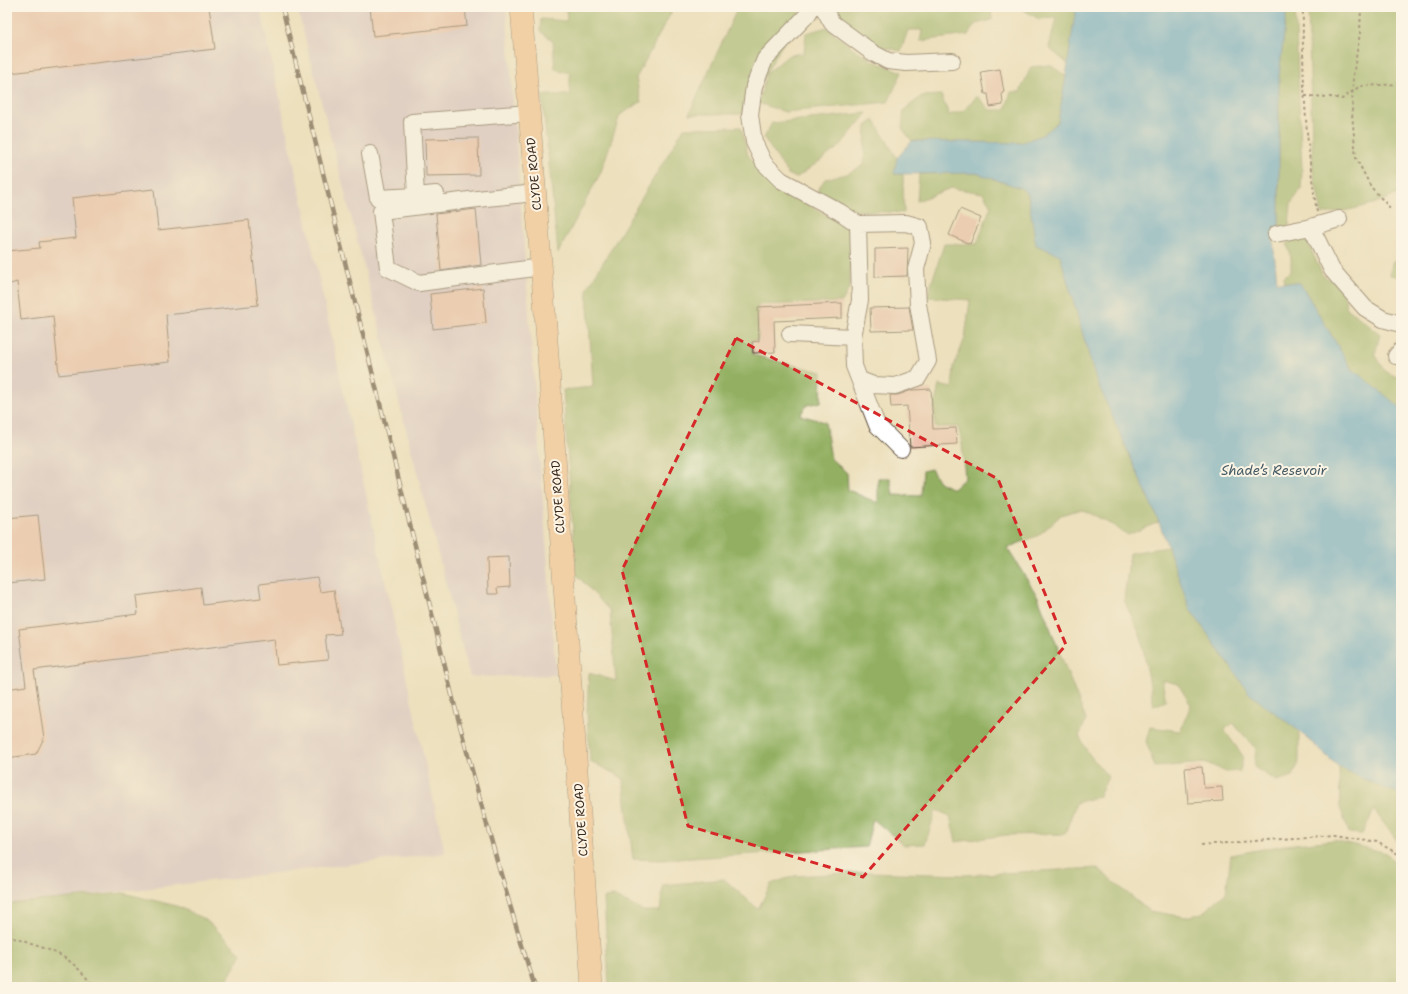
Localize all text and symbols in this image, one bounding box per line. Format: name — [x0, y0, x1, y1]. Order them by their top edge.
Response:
street label: CLYDE ROAD — [523, 137, 545, 211]
street label: CLYDE ROAD — [547, 460, 569, 534]
water label: Shade’s Resevoir — [1221, 462, 1328, 479]
street label: CLYDE ROAD — [570, 783, 592, 857]

